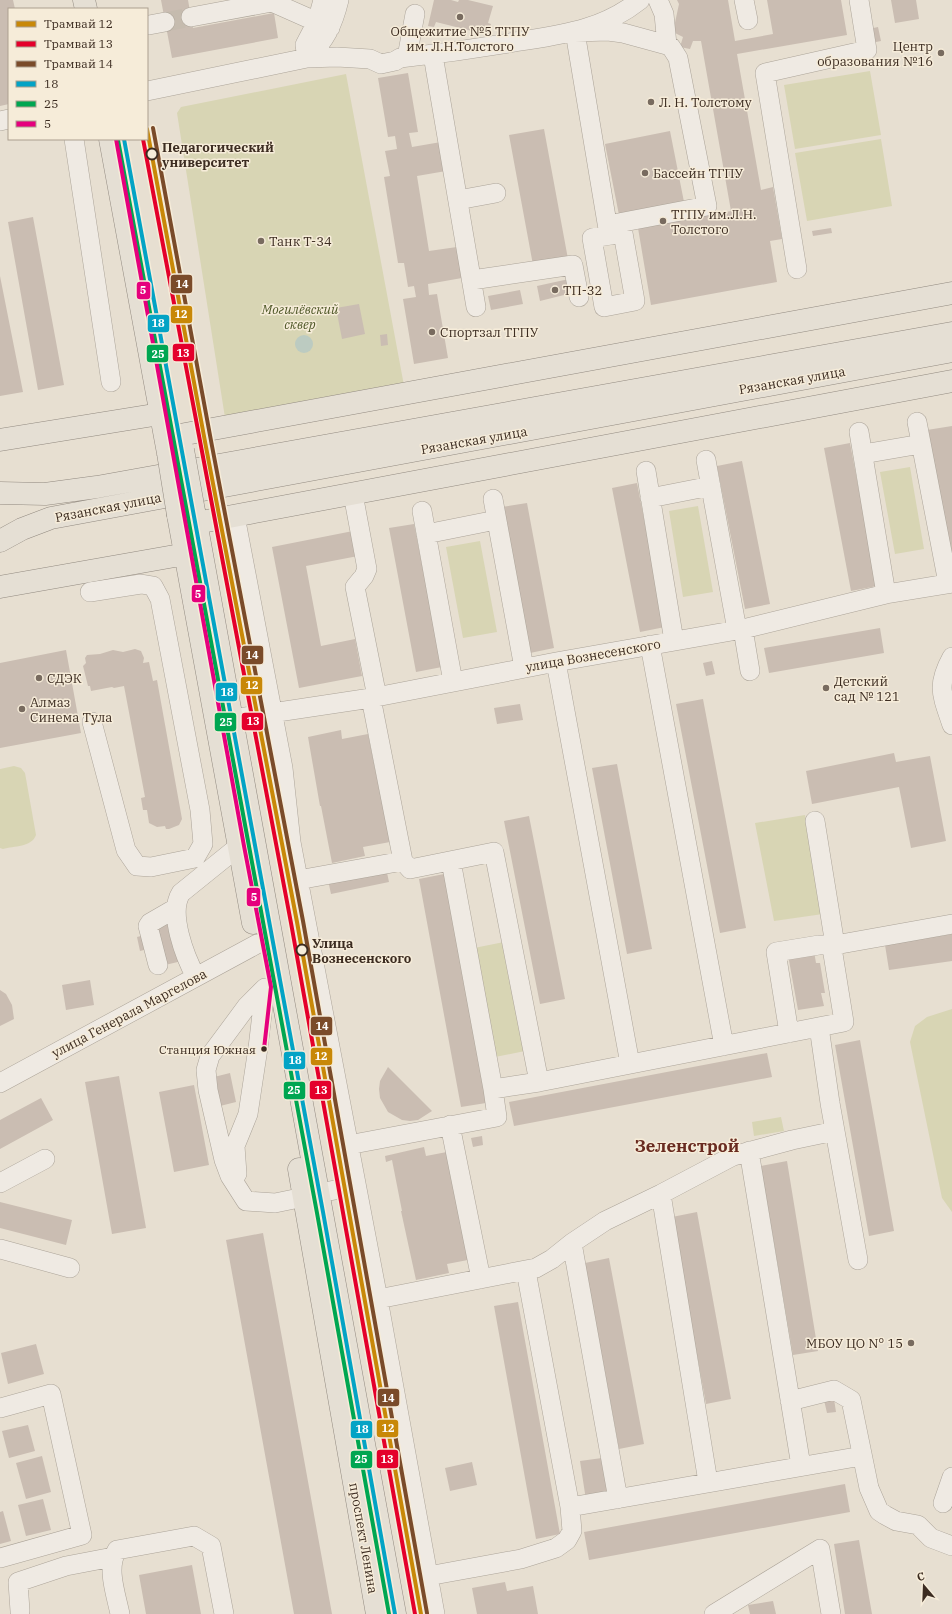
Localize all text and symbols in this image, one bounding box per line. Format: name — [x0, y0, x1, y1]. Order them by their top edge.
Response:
legend — [8, 8, 148, 140]
marker: Общежитие №5 ТГПУ им. Л.Н.Толстого — [455, 12, 465, 22]
text: Трамвай 12 — [44, 16, 113, 31]
place label: Общежитие №5 ТГПУ им. Л.Н.Толстого — [391, 23, 530, 55]
text: Трамвай 13 — [44, 36, 113, 51]
place label: Центр образования №16 — [817, 38, 933, 70]
marker: Центр образования №16 — [936, 48, 946, 58]
text: Трамвай 14 — [44, 56, 113, 71]
text: 18 — [44, 76, 58, 91]
place label: Л. Н. Толстому — [659, 94, 752, 111]
text: 25 — [44, 96, 58, 111]
marker: Л. Н. Толстому — [646, 97, 656, 107]
text: 5 — [44, 116, 51, 131]
place label: Педагогический университет — [161, 139, 274, 171]
marker: Педагогический университет — [145, 147, 159, 161]
place label: Бассейн ТГПУ — [653, 165, 743, 182]
marker: Бассейн ТГПУ — [640, 168, 650, 178]
place label: ТГПУ им.Л.Н. Толстого — [671, 206, 757, 238]
marker: ТГПУ им.Л.Н. Толстого — [658, 216, 668, 226]
place label: Танк Т-34 — [269, 233, 332, 250]
marker: Танк Т-34 — [256, 236, 266, 246]
line badge: 14 — [170, 274, 193, 294]
text: 14 — [175, 277, 189, 291]
line badge: 5 — [136, 281, 151, 300]
place label: ТП-32 — [563, 282, 602, 299]
text: 5 — [140, 283, 146, 297]
marker: ТП-32 — [550, 285, 560, 295]
park label: Могилёвский сквер — [261, 301, 339, 333]
line badge: 12 — [170, 305, 193, 324]
text: 12 — [174, 307, 188, 321]
line badge: 18 — [147, 314, 170, 333]
text: 18 — [151, 316, 165, 330]
place label: Спортзал ТГПУ — [440, 324, 539, 341]
marker: Спортзал ТГПУ — [427, 327, 437, 337]
line badge: 13 — [172, 343, 195, 362]
line badge: 25 — [146, 344, 169, 363]
text: 13 — [176, 346, 190, 360]
text: 25 — [151, 347, 165, 361]
street label: Рязанская улица — [738, 363, 847, 398]
street label: Рязанская улица — [420, 423, 529, 458]
street label: Рязанская улица — [54, 489, 163, 526]
line badge: 5 — [191, 584, 206, 603]
text: 5 — [195, 587, 201, 601]
street label: улица Вознесенского — [524, 635, 662, 676]
line badge: 14 — [241, 645, 264, 665]
text: 14 — [245, 648, 259, 662]
place label: СДЭК — [47, 670, 82, 687]
marker: СДЭК — [34, 673, 44, 683]
place label: Детский сад № 121 — [834, 673, 900, 705]
line badge: 12 — [240, 676, 263, 695]
text: 12 — [245, 678, 259, 692]
line badge: 18 — [215, 682, 238, 702]
marker: Детский сад № 121 — [821, 683, 831, 693]
text: 18 — [220, 685, 234, 699]
place label: Алмаз Синема Тула — [30, 694, 112, 726]
marker: Алмаз Синема Тула — [17, 704, 27, 714]
line badge: 25 — [214, 712, 237, 732]
line badge: 13 — [241, 712, 264, 731]
text: 13 — [246, 714, 260, 728]
text: 25 — [219, 715, 233, 729]
line badge: 5 — [246, 887, 261, 907]
text: 5 — [251, 890, 257, 904]
place label: Улица Вознесенского — [312, 935, 412, 967]
marker: Улица Вознесенского — [295, 943, 309, 957]
street label: улица Генерала Маргелова — [49, 965, 210, 1062]
line badge: 14 — [310, 1016, 333, 1036]
text: 14 — [315, 1019, 329, 1033]
place label: Станция Южная — [159, 1042, 256, 1057]
marker: Станция Южная — [259, 1044, 269, 1054]
line badge: 12 — [310, 1047, 333, 1066]
text: 12 — [314, 1049, 328, 1063]
line badge: 18 — [283, 1051, 306, 1070]
text: 18 — [288, 1053, 302, 1067]
line badge: 13 — [309, 1080, 332, 1100]
line badge: 25 — [283, 1081, 306, 1100]
text: 25 — [287, 1083, 301, 1097]
text: 13 — [314, 1083, 328, 1097]
district label: Зеленстрой — [635, 1135, 739, 1157]
place label: МБОУ ЦО N° 15 — [806, 1335, 903, 1352]
marker: МБОУ ЦО N° 15 — [906, 1338, 916, 1348]
line badge: 14 — [377, 1388, 400, 1407]
text: 14 — [381, 1391, 395, 1405]
line badge: 12 — [376, 1419, 399, 1438]
line badge: 18 — [350, 1420, 373, 1439]
text: 12 — [381, 1421, 395, 1435]
text: 18 — [355, 1422, 369, 1436]
line badge: 13 — [376, 1449, 399, 1469]
line badge: 25 — [350, 1450, 373, 1469]
text: 25 — [354, 1452, 368, 1466]
text: 13 — [380, 1452, 394, 1466]
street label: проспект Ленина — [345, 1481, 382, 1595]
north arrow — [904, 1566, 944, 1606]
text: С — [915, 1569, 926, 1584]

